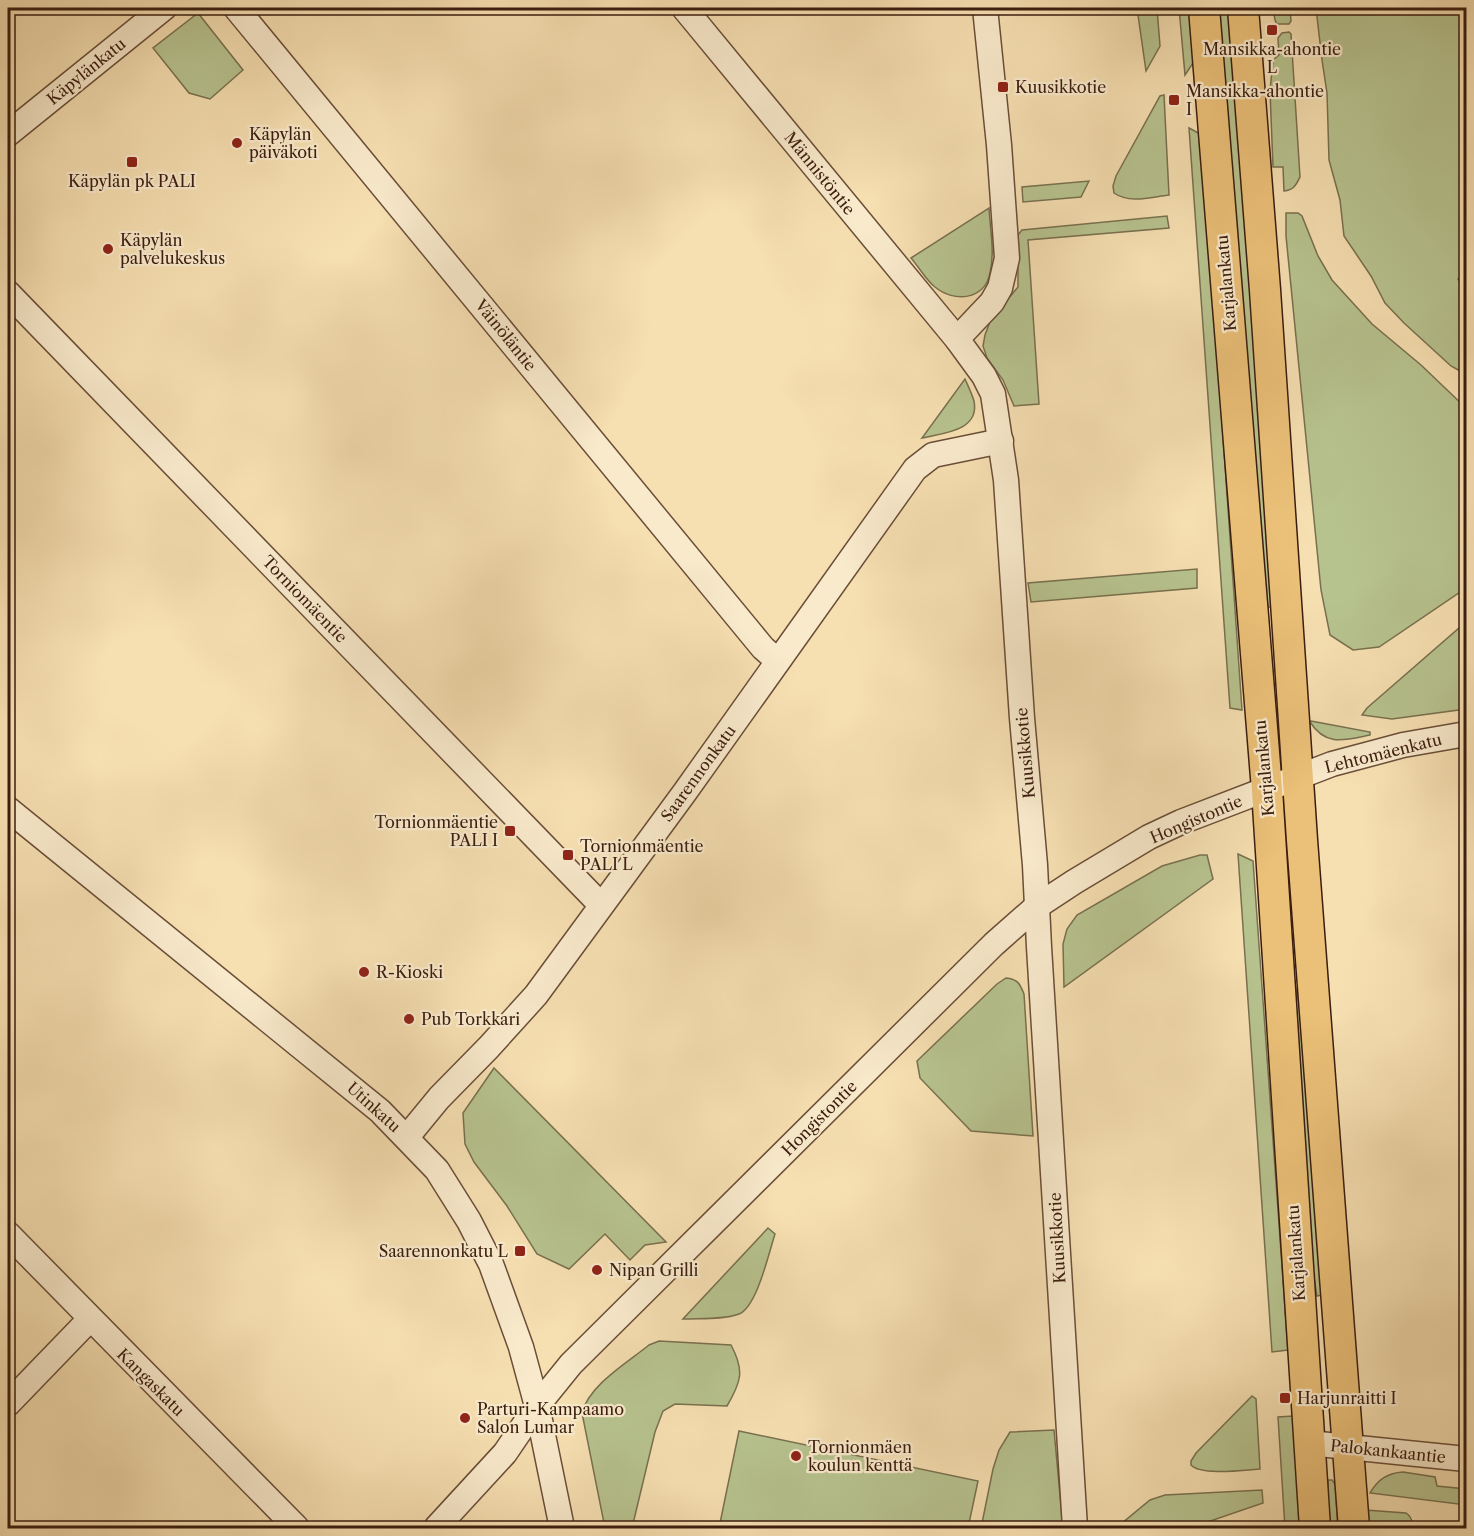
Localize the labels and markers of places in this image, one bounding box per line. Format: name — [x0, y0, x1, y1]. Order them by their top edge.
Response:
marker: Mansikka-ahontie L — [1265, 23, 1279, 37]
place label: Mansikka-ahontie L — [1203, 39, 1341, 77]
place label: Kuusikkotie — [1015, 77, 1106, 97]
marker: Kuusikkotie — [996, 80, 1010, 94]
place label: Mansikka-ahontie I — [1186, 81, 1324, 119]
marker: Mansikka-ahontie I — [1167, 93, 1181, 107]
place label: Käpylän päiväkoti — [249, 124, 318, 162]
marker: Käpylän päiväkoti — [230, 136, 244, 150]
marker: Käpylän pk PALI — [125, 155, 139, 169]
place label: Käpylän pk PALI — [68, 171, 196, 191]
place label: Käpylän palvelukeskus — [120, 230, 225, 268]
marker: Käpylän palvelukeskus — [101, 242, 115, 256]
place label: Tornionmäentie PALI I — [375, 812, 498, 850]
marker: Tornionmäentie PALI I — [503, 824, 517, 838]
place label: Tornionmäentie PALI L — [580, 836, 704, 874]
marker: Tornionmäentie PALI L — [561, 848, 575, 862]
place label: R-Kioski — [376, 962, 443, 982]
marker: R-Kioski — [357, 965, 371, 979]
place label: Pub Torkkari — [421, 1009, 520, 1029]
marker: Pub Torkkari — [402, 1012, 416, 1026]
place label: Saarennonkatu L — [379, 1241, 509, 1261]
marker: Saarennonkatu L — [513, 1244, 527, 1258]
place label: Nipan Grilli — [609, 1260, 699, 1280]
marker: Nipan Grilli — [590, 1263, 604, 1277]
place label: Harjunraitti I — [1297, 1388, 1397, 1408]
marker: Harjunraitti I — [1278, 1391, 1292, 1405]
place label: Parturi-Kampaamo Salon Lumar — [477, 1399, 624, 1437]
marker: Parturi-Kampaamo Salon Lumar — [458, 1411, 472, 1425]
place label: Tornionmäen koulun kenttä — [808, 1437, 913, 1475]
marker: Tornionmäen koulun kenttä — [789, 1449, 803, 1463]

